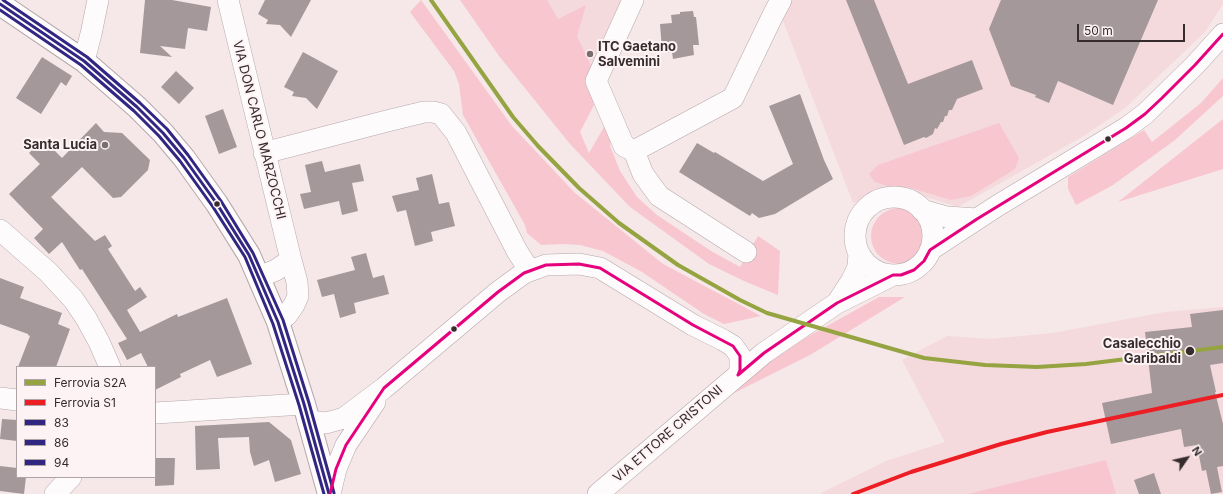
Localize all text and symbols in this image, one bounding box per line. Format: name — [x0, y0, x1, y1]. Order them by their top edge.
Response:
scale bar — [1079, 16, 1187, 42]
text: 50 m — [1084, 23, 1113, 38]
street label: VIA DON CARLO MARZOCCHI — [229, 39, 289, 221]
place label: ITC Gaetano Salvemini — [598, 39, 676, 70]
marker: ITC Gaetano Salvemini — [585, 49, 595, 59]
unlabelled marker — [1103, 134, 1113, 144]
place label: Santa Lucia — [23, 137, 97, 153]
marker: Santa Lucia — [100, 140, 110, 150]
unlabelled marker — [212, 199, 222, 209]
unlabelled marker — [449, 324, 459, 334]
place label: Casalecchio Garibaldi — [1103, 336, 1181, 367]
marker: Casalecchio Garibaldi — [1184, 345, 1196, 357]
legend — [16, 366, 156, 478]
text: Ferrovia S2A — [54, 375, 127, 390]
street label: VIA ETTORE CRISTONI — [610, 382, 726, 486]
text: Ferrovia S1 — [54, 395, 116, 410]
text: 83 — [54, 415, 69, 430]
text: 86 — [54, 435, 69, 450]
north arrow — [1167, 438, 1207, 478]
text: N — [1189, 444, 1205, 459]
text: 94 — [54, 455, 69, 470]

